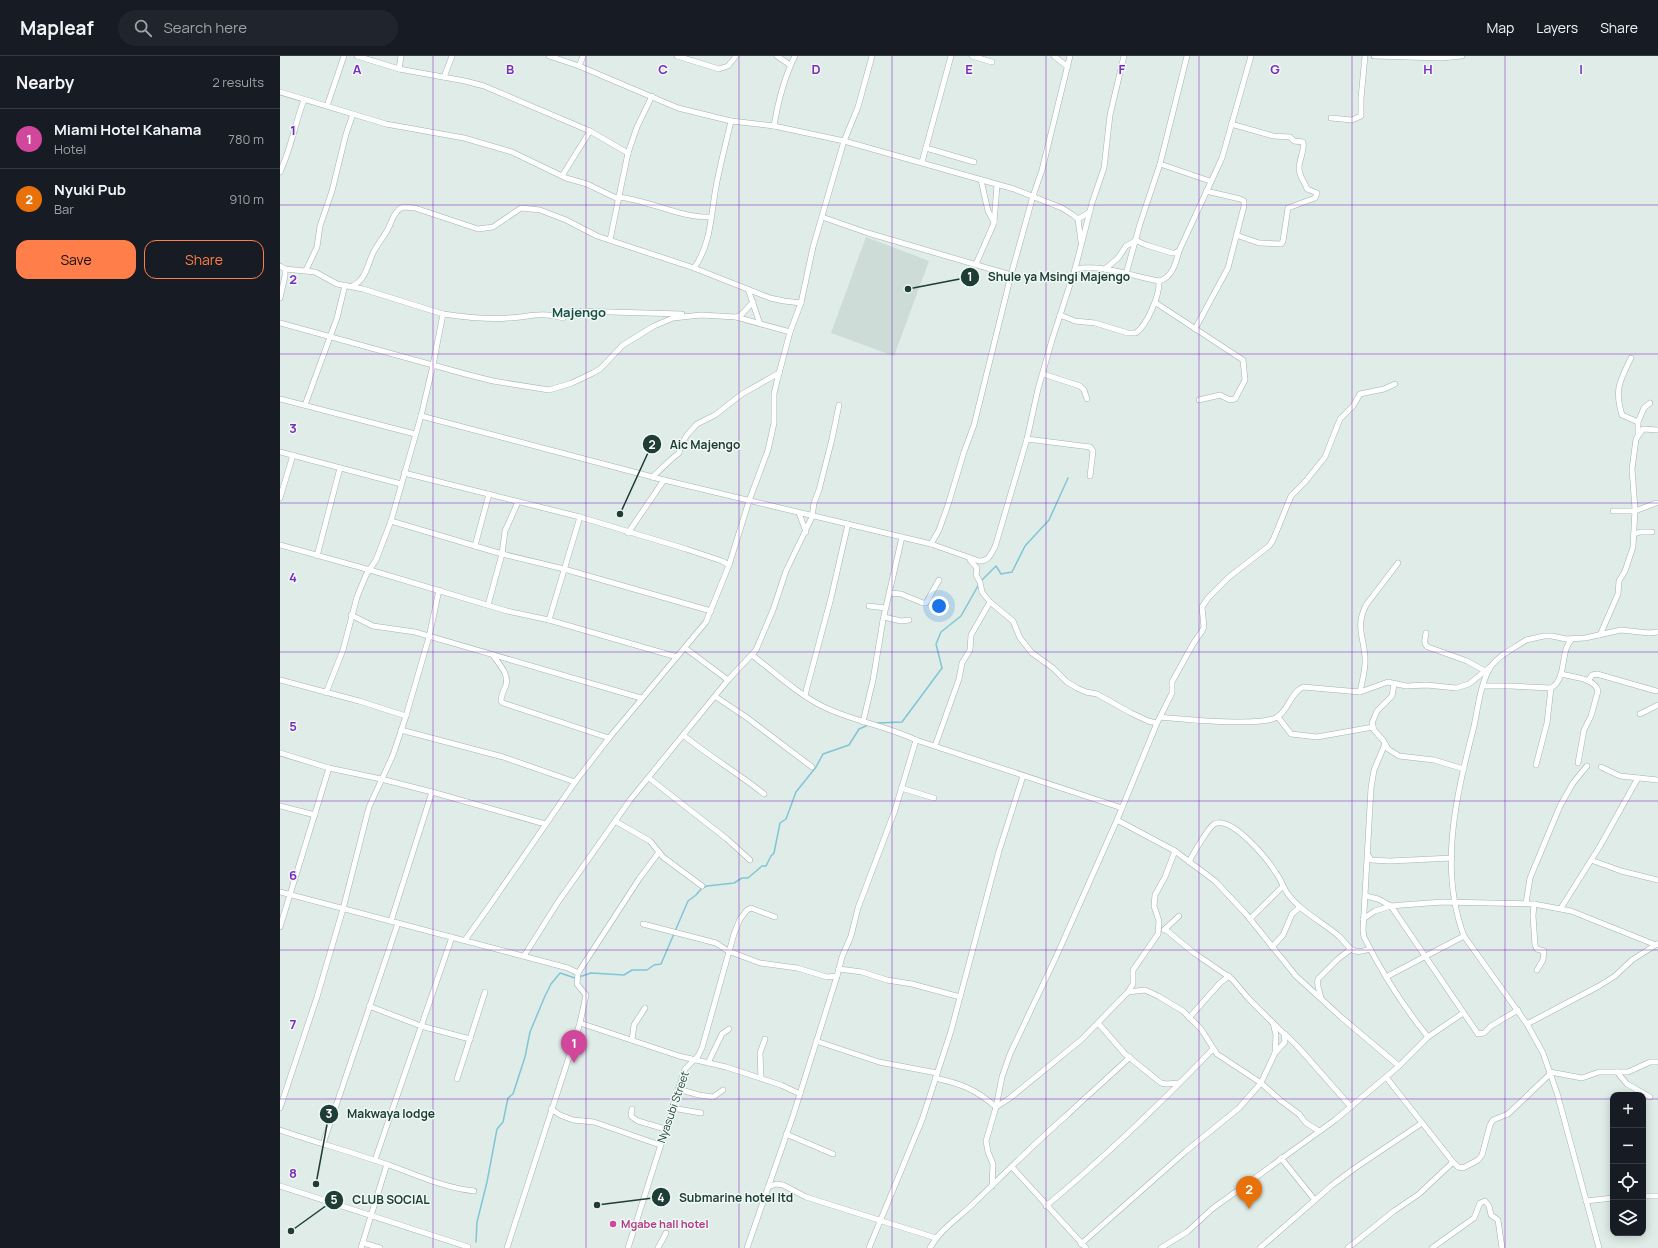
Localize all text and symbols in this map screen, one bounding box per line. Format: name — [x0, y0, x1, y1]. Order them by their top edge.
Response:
search box — [118, 10, 398, 46]
text: Mapleaf — [20, 15, 94, 41]
icon: search — [132, 17, 154, 39]
text: Search here — [164, 17, 247, 38]
text: Map — [1486, 18, 1514, 37]
text: Layers — [1536, 18, 1578, 37]
text: Share — [1600, 18, 1638, 37]
text: A — [353, 60, 362, 78]
text: B — [506, 60, 514, 78]
text: C — [658, 60, 668, 78]
text: D — [811, 60, 821, 78]
text: E — [965, 60, 973, 78]
text: F — [1119, 60, 1126, 78]
text: G — [1270, 60, 1280, 78]
text: H — [1423, 60, 1433, 78]
text: I — [1579, 60, 1583, 78]
text: Nearby — [16, 71, 74, 94]
text: 2 results — [212, 73, 264, 91]
text: Miami Hotel Kahama — [54, 119, 201, 140]
text: 1 — [290, 121, 296, 139]
text: 1 — [26, 130, 32, 148]
text: 780 m — [228, 130, 264, 148]
text: Hotel — [54, 140, 86, 158]
text: Nyuki Pub — [54, 179, 126, 200]
text: 2 — [25, 190, 33, 208]
text: 910 m — [229, 190, 264, 208]
text: Bar — [54, 200, 74, 218]
button: Save — [16, 240, 136, 279]
button: Share — [144, 240, 264, 279]
callout: Shule ya Msingi Majengo — [960, 265, 1138, 289]
text: 1 — [967, 268, 973, 285]
text: Shule ya Msingi Majengo — [988, 268, 1130, 285]
text: 2 — [289, 270, 297, 288]
district label: Majengo — [552, 303, 606, 321]
text: 3 — [289, 419, 297, 437]
callout: Aic Majengo — [642, 432, 749, 456]
text: 2 — [648, 436, 656, 453]
text: Aic Majengo — [670, 436, 740, 453]
text: 4 — [289, 568, 297, 586]
your location — [929, 596, 949, 616]
text: 5 — [289, 717, 297, 735]
text: 6 — [289, 866, 297, 884]
text: 7 — [290, 1015, 297, 1033]
pin: 1 — [561, 1030, 587, 1063]
street label: Nyasubi Street — [653, 1069, 692, 1145]
map controls — [1610, 1092, 1646, 1236]
button: + — [1610, 1092, 1646, 1128]
callout: Makwaya lodge — [319, 1102, 443, 1126]
text: 3 — [326, 1105, 333, 1122]
text: Makwaya lodge — [347, 1105, 435, 1122]
button: − — [1610, 1128, 1646, 1164]
text: 8 — [289, 1164, 297, 1182]
button: locate — [1610, 1164, 1646, 1200]
pin: 2 — [1236, 1176, 1262, 1209]
callout: Submarine hotel ltd — [651, 1185, 801, 1209]
callout: CLUB SOCIAL — [324, 1188, 438, 1212]
text: 4 — [657, 1189, 665, 1206]
text: Submarine hotel ltd — [679, 1189, 793, 1206]
text: 5 — [330, 1191, 338, 1208]
text: CLUB SOCIAL — [352, 1191, 430, 1208]
button: layers — [1610, 1200, 1646, 1236]
place label: Mgabe hall hotel — [621, 1216, 709, 1231]
marker: Mgabe hall hotel — [608, 1219, 618, 1229]

